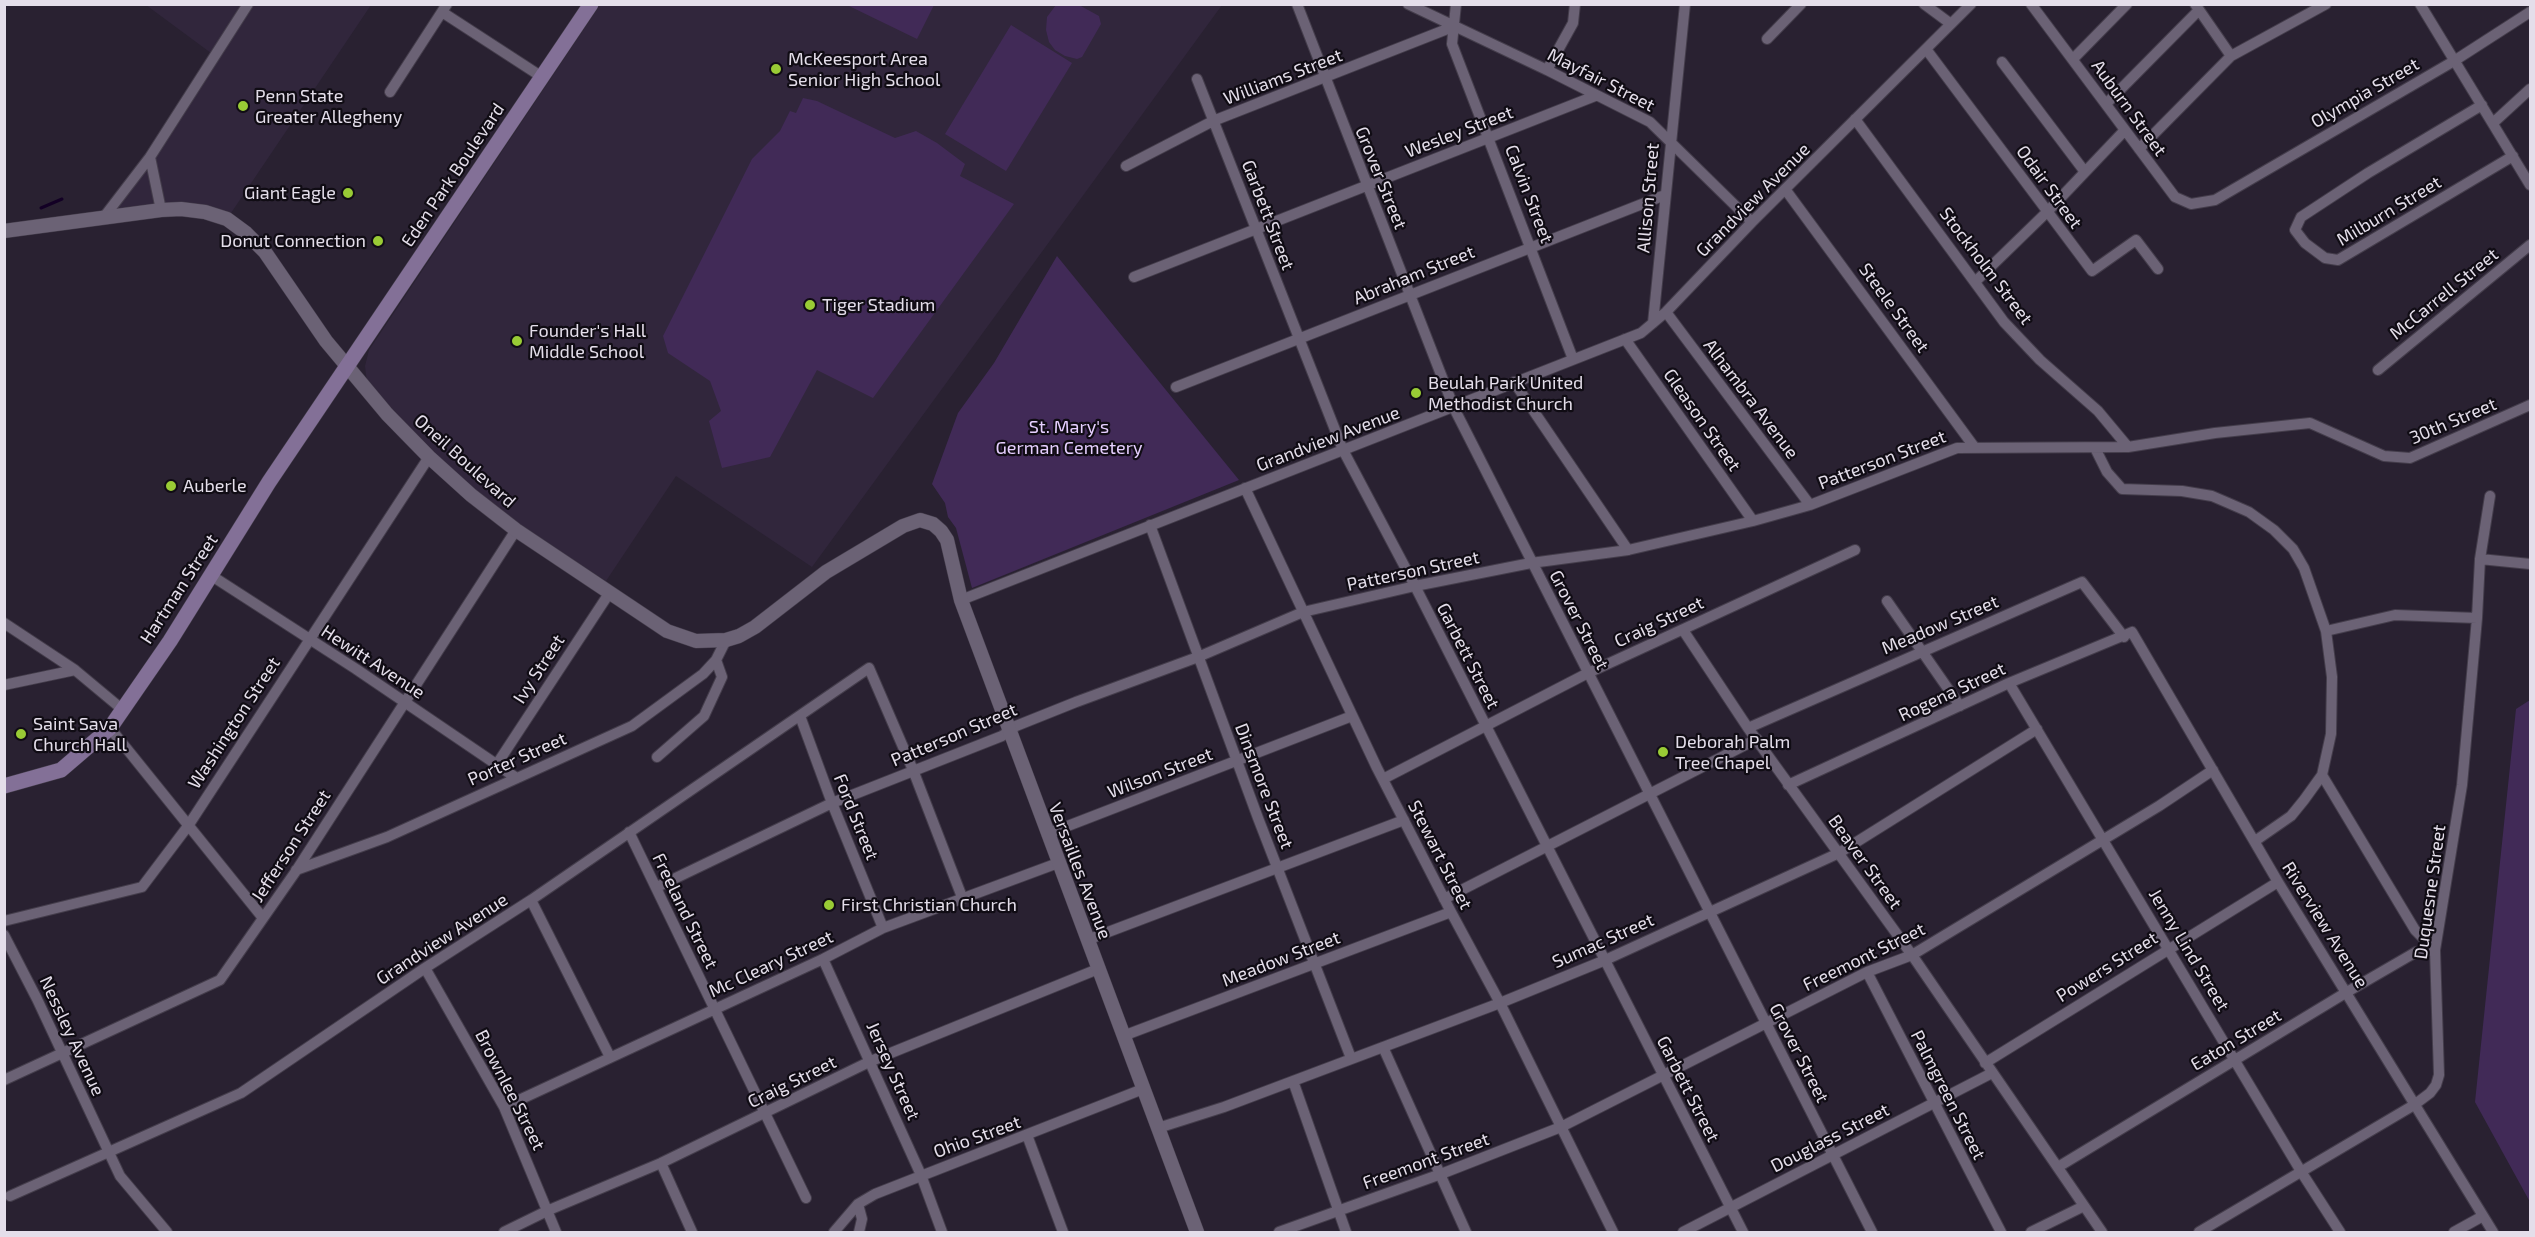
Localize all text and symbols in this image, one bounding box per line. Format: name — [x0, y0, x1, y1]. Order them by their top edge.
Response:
street label: Williams Street — [1221, 44, 1345, 110]
street label: Mayfair Street — [1544, 44, 1658, 116]
place label: McKeesport Area Senior High School — [788, 48, 940, 90]
street label: Olympia Street — [2307, 53, 2423, 133]
street label: Auburn Street — [2087, 56, 2171, 160]
marker: McKeesport Area Senior High School — [769, 62, 783, 76]
place label: Penn State Greater Allegheny — [255, 85, 402, 128]
marker: Penn State Greater Allegheny — [236, 99, 250, 113]
street label: Eden Park Boulevard — [397, 99, 509, 251]
street label: Wesley Street — [1402, 101, 1516, 163]
street label: Grover Street — [1351, 124, 1411, 232]
street label: Grandview Avenue — [1692, 139, 1814, 261]
street label: Odair Street — [2011, 141, 2087, 233]
street label: Calvin Street — [1500, 142, 1558, 246]
street label: Allison Street — [1632, 142, 1664, 254]
street label: Garbett Street — [1237, 157, 1299, 273]
street label: Milburn Street — [2333, 171, 2445, 251]
place label: Giant Eagle — [244, 182, 336, 204]
marker: Giant Eagle — [341, 186, 355, 200]
street label: Stockholm Street — [1935, 203, 2037, 329]
place label: Donut Connection — [220, 230, 366, 252]
marker: Donut Connection — [371, 234, 385, 248]
street label: Abraham Street — [1350, 241, 1478, 309]
street label: McCarrell Street — [2385, 244, 2503, 344]
street label: Steele Street — [1854, 259, 1934, 357]
place label: Tiger Stadium — [822, 294, 935, 316]
marker: Tiger Stadium — [803, 298, 817, 312]
place label: Founder's Hall Middle School — [529, 320, 646, 362]
marker: Founder's Hall Middle School — [510, 334, 524, 348]
street label: Alhambra Avenue — [1699, 335, 1803, 463]
street label: Gleason Street — [1659, 365, 1745, 475]
place label: Beulah Park United Methodist Church — [1428, 372, 1583, 415]
marker: Beulah Park United Methodist Church — [1409, 386, 1423, 400]
street label: 30th Street — [2406, 393, 2500, 449]
street label: Grandview Avenue — [1253, 402, 1403, 476]
street label: Oneil Boulevard — [410, 410, 520, 512]
park label: St. Mary's German Cemetery — [996, 416, 1142, 458]
street label: Patterson Street — [1815, 426, 1949, 494]
place label: Auberle — [183, 475, 247, 497]
marker: Auberle — [164, 479, 178, 493]
street label: Hartman Street — [136, 530, 222, 648]
street label: Patterson Street — [1345, 546, 1481, 596]
street label: Grover Street — [1545, 567, 1613, 673]
street label: Meadow Street — [1878, 591, 2002, 659]
street label: Craig Street — [1611, 592, 1707, 652]
street label: Garbett Street — [1432, 599, 1504, 713]
street label: Hewitt Avenue — [317, 621, 429, 703]
street label: Ivy Street — [509, 630, 569, 708]
street label: Washington Street — [183, 653, 285, 793]
street label: Rogena Street — [1895, 658, 2009, 726]
street label: Patterson Street — [888, 699, 1020, 771]
place label: Saint Sava Church Hall — [33, 713, 127, 756]
street label: Dinsmore Street — [1230, 720, 1298, 852]
marker: Saint Sava Church Hall — [14, 727, 28, 741]
street label: Porter Street — [464, 728, 570, 790]
place label: Deborah Palm Tree Chapel — [1675, 731, 1790, 774]
street label: Wilson Street — [1104, 743, 1216, 803]
marker: Deborah Palm Tree Chapel — [1656, 745, 1670, 759]
street label: Ford Street — [829, 771, 883, 863]
street label: Jefferson Street — [247, 786, 335, 906]
street label: Stewart Street — [1403, 797, 1477, 913]
street label: Versailles Avenue — [1044, 800, 1116, 942]
street label: Beaver Street — [1824, 811, 1906, 913]
street label: Duquesne Street — [2410, 823, 2450, 961]
street label: Freeland Street — [648, 850, 722, 972]
street label: Riverview Avenue — [2277, 858, 2373, 992]
street label: Jenny Lind Street — [2144, 885, 2234, 1015]
street label: Grandview Avenue — [372, 889, 512, 989]
place label: First Christian Church — [841, 894, 1017, 916]
marker: First Christian Church — [822, 898, 836, 912]
street label: Sumac Street — [1549, 909, 1657, 973]
street label: Freemont Street — [1799, 918, 1929, 996]
street label: Mc Cleary Street — [705, 926, 837, 1002]
street label: Meadow Street — [1219, 927, 1343, 991]
street label: Powers Street — [2052, 927, 2162, 1007]
street label: Nessley Avenue — [35, 973, 109, 1099]
street label: Grover Street — [1765, 1000, 1833, 1106]
street label: Eaton Street — [2187, 1005, 2285, 1075]
street label: Jersey Street — [862, 1019, 924, 1123]
street label: Brownlee Street — [470, 1026, 550, 1154]
street label: Palmgreen Street — [1906, 1027, 1990, 1163]
street label: Garbett Street — [1652, 1032, 1724, 1146]
street label: Craig Street — [744, 1051, 840, 1113]
street label: Douglass Street — [1767, 1099, 1893, 1177]
street label: Ohio Street — [930, 1111, 1024, 1163]
street label: Freemont Street — [1360, 1128, 1492, 1194]

